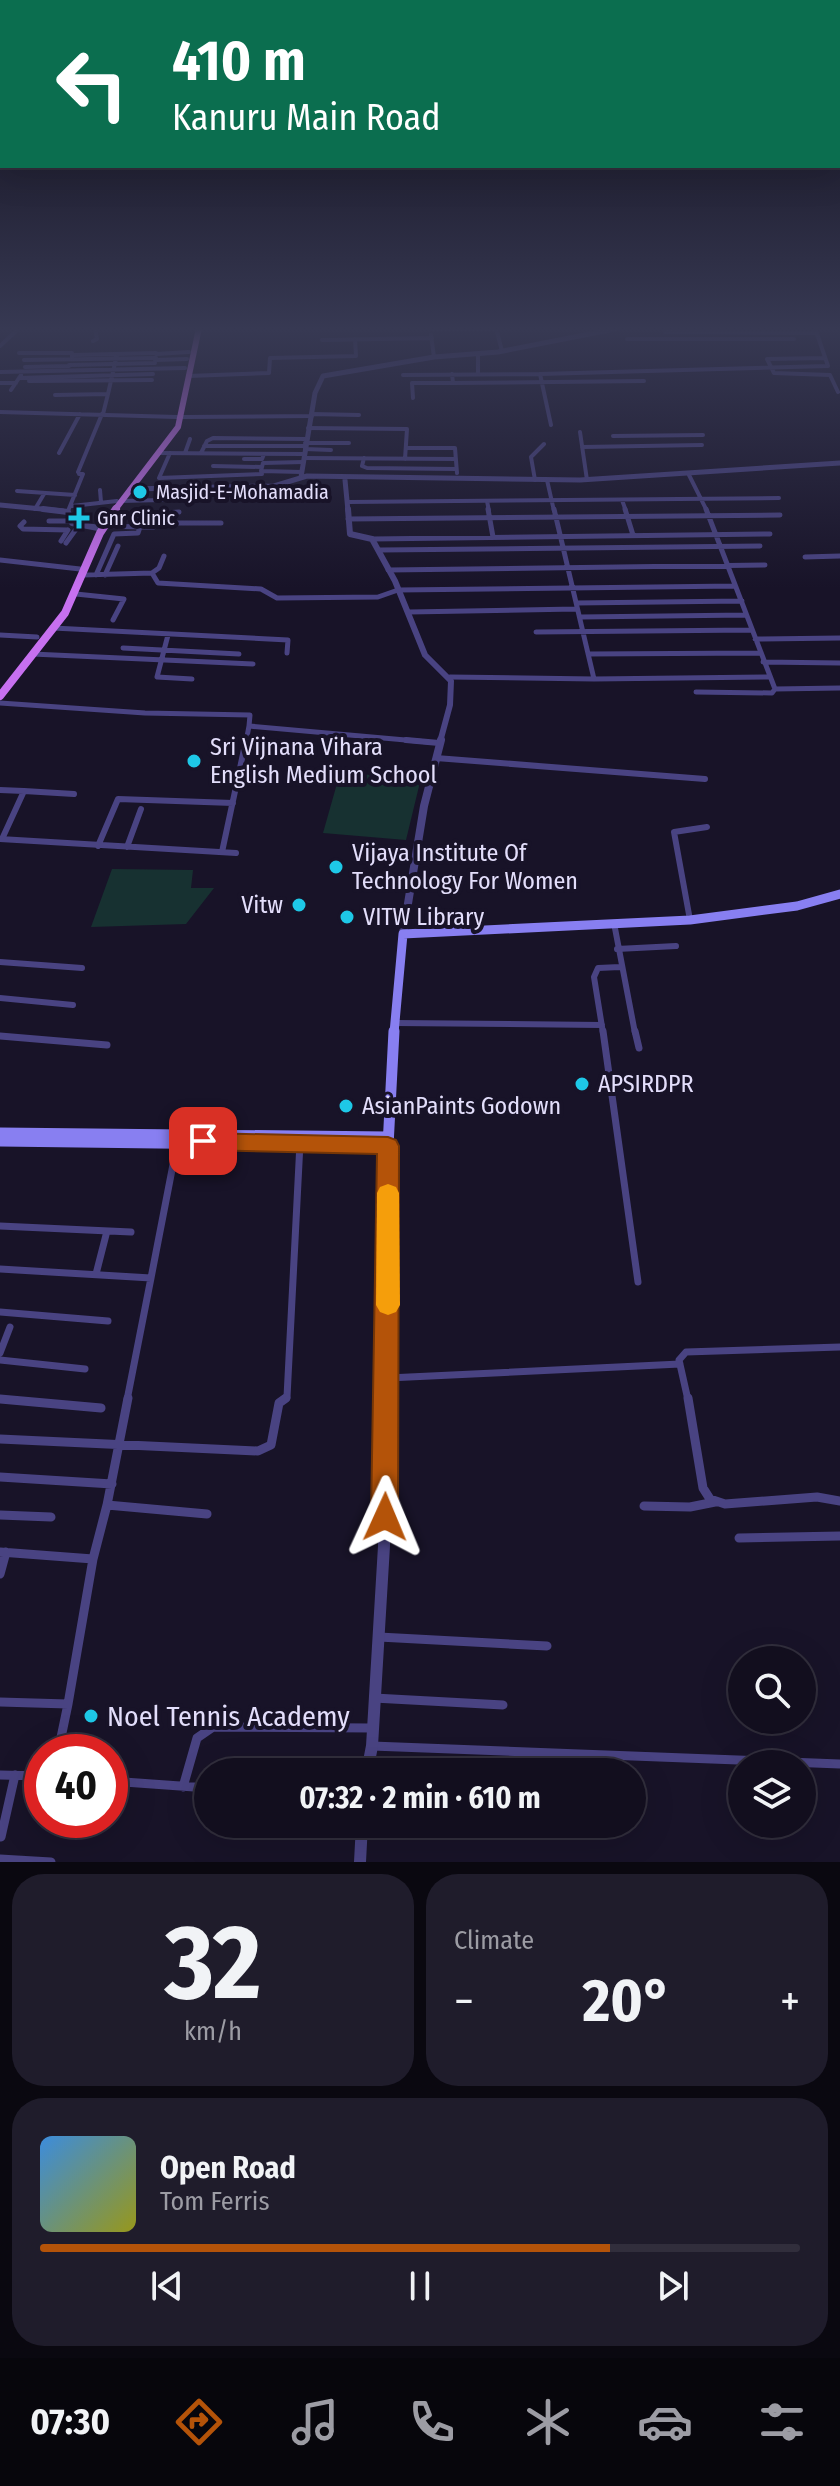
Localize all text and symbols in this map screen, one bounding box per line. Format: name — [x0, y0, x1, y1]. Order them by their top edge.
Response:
text: 410 m — [172, 28, 306, 95]
icon: left — [40, 32, 144, 136]
text: Kanuru Main Road — [172, 96, 440, 140]
place label: Masjid-E-Mohamadia — [156, 480, 329, 504]
marker: Masjid-E-Mohamadia — [131, 483, 149, 501]
place label: Gnr Clinic — [97, 506, 176, 530]
marker: Gnr Clinic — [68, 507, 90, 529]
place label: Sri Vijnana Vihara English Medium School — [210, 733, 437, 789]
marker: Sri Vijnana Vihara English Medium School — [185, 752, 203, 770]
place label: Vijaya Institute Of Technology For Women — [352, 839, 578, 895]
marker: Vijaya Institute Of Technology For Women — [327, 858, 345, 876]
place label: Vitw — [241, 891, 283, 919]
marker: Vitw — [290, 896, 308, 914]
place label: VITW Library — [363, 903, 484, 931]
marker: VITW Library — [338, 908, 356, 926]
place label: APSIRDPR — [598, 1070, 694, 1098]
marker: APSIRDPR — [573, 1075, 591, 1093]
place label: AsianPaints Godown — [362, 1092, 561, 1120]
marker: AsianPaints Godown — [337, 1097, 355, 1115]
pin — [169, 1107, 237, 1175]
icon: arrive — [181, 1119, 225, 1163]
position arrow — [343, 1475, 427, 1559]
map controls — [728, 1646, 816, 1838]
button: search — [728, 1646, 816, 1734]
place label: Noel Tennis Academy — [107, 1700, 350, 1733]
marker: Noel Tennis Academy — [82, 1707, 100, 1725]
speed limit sign: 40 — [24, 1734, 128, 1838]
button: layers — [728, 1750, 816, 1838]
text: 07:32 · 2 min · 610 m — [299, 1780, 541, 1816]
text: 32 — [165, 1901, 261, 2026]
text: Climate — [454, 1925, 534, 1956]
text: 20° — [583, 1965, 671, 2037]
text: − — [454, 1975, 474, 2028]
text: + — [780, 1975, 800, 2028]
text: km/h — [184, 2016, 242, 2047]
text: Open Road — [160, 2150, 296, 2186]
text: Tom Ferris — [160, 2186, 270, 2217]
icon: previous — [145, 2264, 189, 2308]
icon: pause — [398, 2264, 442, 2308]
icon: next — [651, 2264, 695, 2308]
icon: directions — [171, 2394, 227, 2450]
icon: music — [287, 2394, 343, 2450]
icon: phone — [404, 2394, 460, 2450]
icon: climate — [520, 2394, 576, 2450]
icon: car — [637, 2394, 693, 2450]
icon: filters — [754, 2394, 810, 2450]
text: 07:30 — [30, 2400, 110, 2444]

